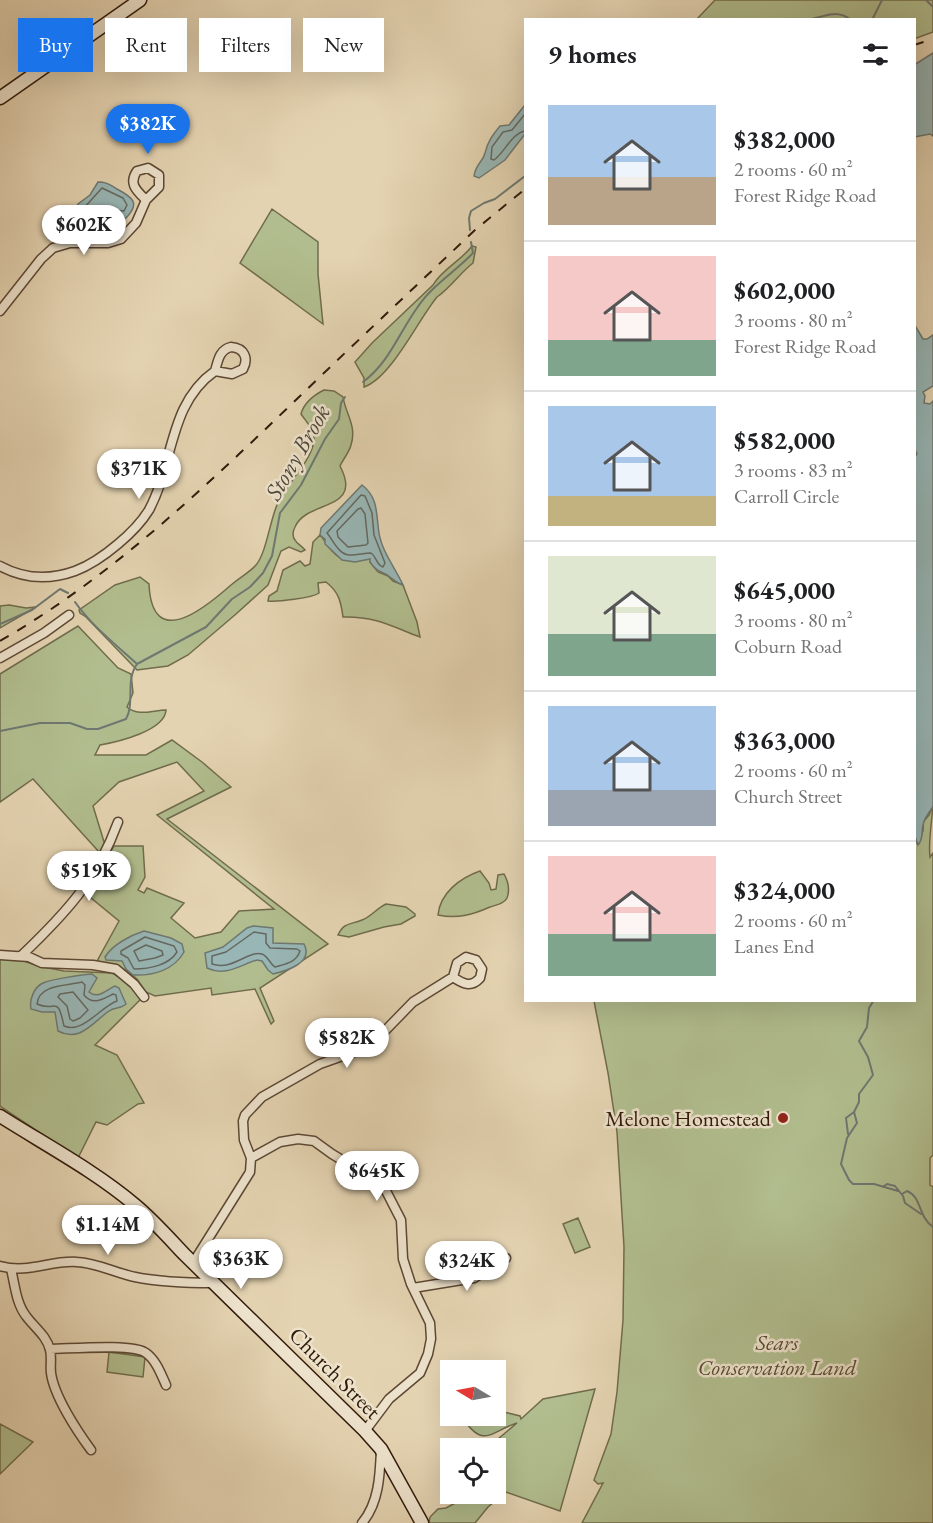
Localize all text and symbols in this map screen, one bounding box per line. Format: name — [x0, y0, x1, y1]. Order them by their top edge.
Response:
chip: Buy — [18, 18, 93, 72]
chip: Rent — [105, 18, 187, 72]
chip: Filters — [199, 18, 291, 72]
chip: New — [303, 18, 384, 72]
text: 9 homes — [548, 37, 637, 71]
icon: filters — [859, 38, 892, 71]
pin: $382K — [106, 104, 190, 155]
text: $382K — [120, 110, 176, 136]
text: $382,000 — [734, 122, 835, 156]
icon: home — [596, 129, 668, 201]
text: 2 rooms · 60 m² — [734, 156, 853, 182]
text: Forest Ridge Road — [734, 182, 876, 208]
pin: $602K — [42, 205, 126, 256]
text: $602K — [56, 211, 112, 237]
text: $602,000 — [734, 273, 835, 307]
icon: home — [596, 280, 668, 352]
text: 3 rooms · 80 m² — [734, 307, 853, 333]
text: Forest Ridge Road — [734, 333, 876, 359]
water label: Stony Brook — [257, 398, 337, 506]
text: $582,000 — [734, 423, 835, 457]
icon: home — [596, 430, 668, 502]
pin: $371K — [97, 449, 181, 500]
text: $371K — [111, 455, 167, 481]
text: 3 rooms · 83 m² — [734, 457, 853, 483]
text: Carroll Circle — [734, 483, 839, 509]
text: $645,000 — [734, 573, 835, 607]
icon: home — [596, 580, 668, 652]
text: 3 rooms · 80 m² — [734, 607, 853, 633]
text: Coburn Road — [734, 633, 842, 659]
text: $363,000 — [734, 723, 835, 757]
icon: home — [596, 730, 668, 802]
text: 2 rooms · 60 m² — [734, 757, 853, 783]
text: Church Street — [734, 783, 842, 809]
pin: $519K — [47, 851, 131, 902]
text: $519K — [61, 857, 117, 883]
text: $324,000 — [734, 873, 835, 907]
icon: home — [596, 880, 668, 952]
text: 2 rooms · 60 m² — [734, 907, 853, 933]
text: Lanes End — [734, 933, 814, 959]
pin: $582K — [305, 1018, 389, 1069]
text: $582K — [319, 1024, 375, 1050]
place label: Melone Homestead — [605, 1104, 772, 1133]
marker: Melone Homestead — [776, 1111, 790, 1125]
pin: $645K — [335, 1151, 419, 1202]
text: $645K — [349, 1157, 405, 1183]
pin: $1.14M — [59, 1205, 157, 1256]
text: $1.14M — [76, 1211, 140, 1237]
pin: $363K — [199, 1239, 283, 1290]
pin: $324K — [425, 1241, 509, 1292]
text: $363K — [213, 1245, 269, 1271]
text: $324K — [439, 1247, 495, 1273]
street label: Church Street — [283, 1321, 387, 1425]
park label: Sears Conservation Land — [698, 1328, 857, 1382]
north arrow — [440, 1360, 506, 1426]
map controls — [440, 1360, 506, 1504]
button: locate — [440, 1438, 506, 1504]

